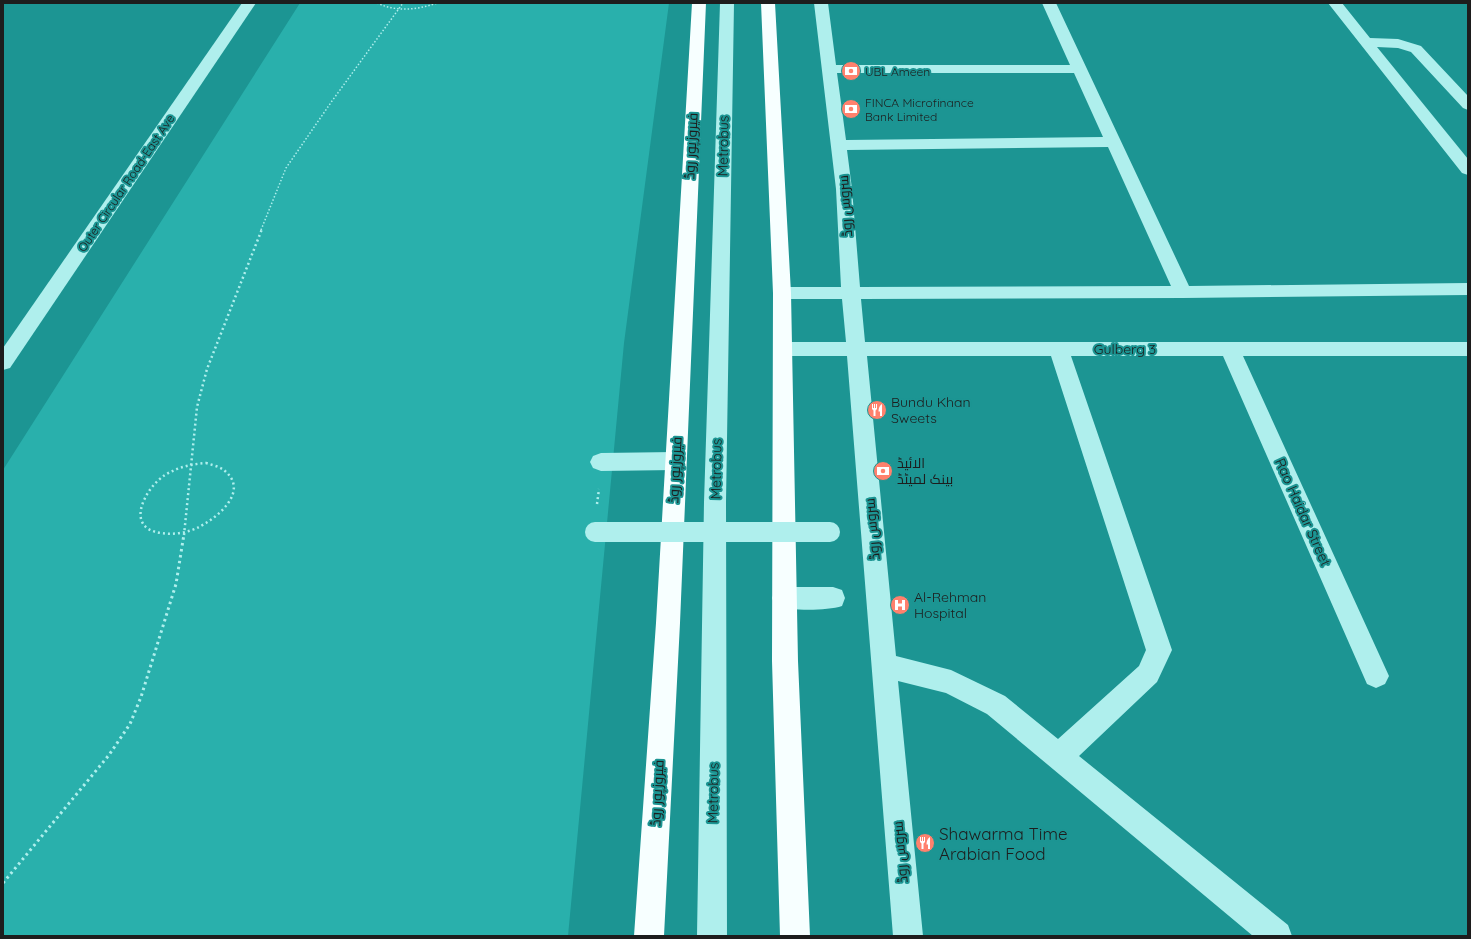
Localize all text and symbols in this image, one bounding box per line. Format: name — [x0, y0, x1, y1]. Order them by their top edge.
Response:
bank icon: UBL Ameen — [840, 60, 862, 82]
place label: UBL Ameen — [865, 64, 930, 79]
place label: FINCA Microfinance Bank Limited — [865, 95, 974, 124]
bank icon: FINCA Microfinance Bank Limited — [840, 98, 862, 120]
street label: Outer Circular Road-East Ave — [74, 111, 178, 255]
street label: فیروزپور روڈ — [680, 112, 703, 180]
street label: Metrobus — [713, 115, 733, 177]
street label: سروس روڈ — [834, 174, 856, 238]
street label: Gulberg 3 — [1094, 340, 1156, 358]
place label: Bundu Khan Sweets — [891, 393, 971, 427]
restaurant icon: Bundu Khan Sweets — [866, 399, 888, 421]
street label: فیروزپور روڈ — [664, 436, 687, 504]
street label: Metrobus — [706, 438, 726, 500]
place label: الائیڈ بینک لمیٹڈ — [897, 454, 953, 488]
street label: Rao Haidar Street — [1271, 455, 1335, 569]
bank icon: الائیڈ بینک لمیٹڈ — [872, 460, 894, 482]
street label: سروس روڈ — [860, 497, 884, 561]
place label: Al-Rehman Hospital — [914, 588, 986, 622]
hospital icon: Al-Rehman Hospital — [889, 594, 911, 616]
street label: فیروزپور روڈ — [646, 759, 669, 827]
street label: Metrobus — [703, 762, 723, 824]
street label: سروس روڈ — [888, 820, 912, 884]
place label: Shawarma Time Arabian Food — [939, 823, 1068, 864]
restaurant icon: Shawarma Time Arabian Food — [914, 832, 936, 854]

